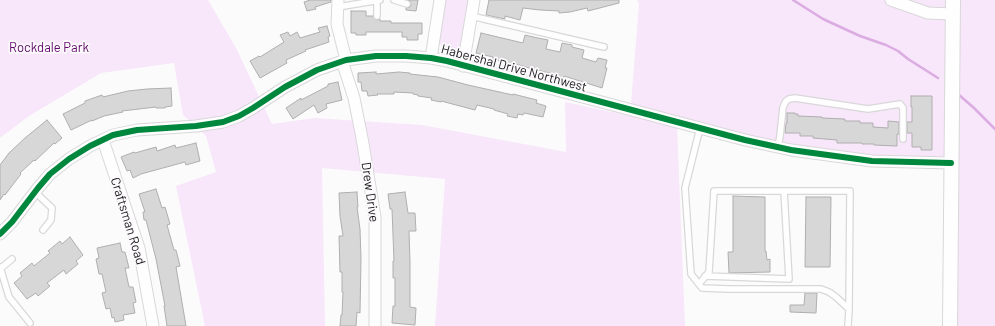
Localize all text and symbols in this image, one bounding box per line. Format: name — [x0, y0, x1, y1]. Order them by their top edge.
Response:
park label: Rockdale Park — [9, 40, 89, 56]
street label: Habershal Drive Northwest — [439, 41, 589, 95]
street label: Drew Drive — [358, 161, 382, 223]
street label: Craftsman Road — [107, 175, 149, 267]

